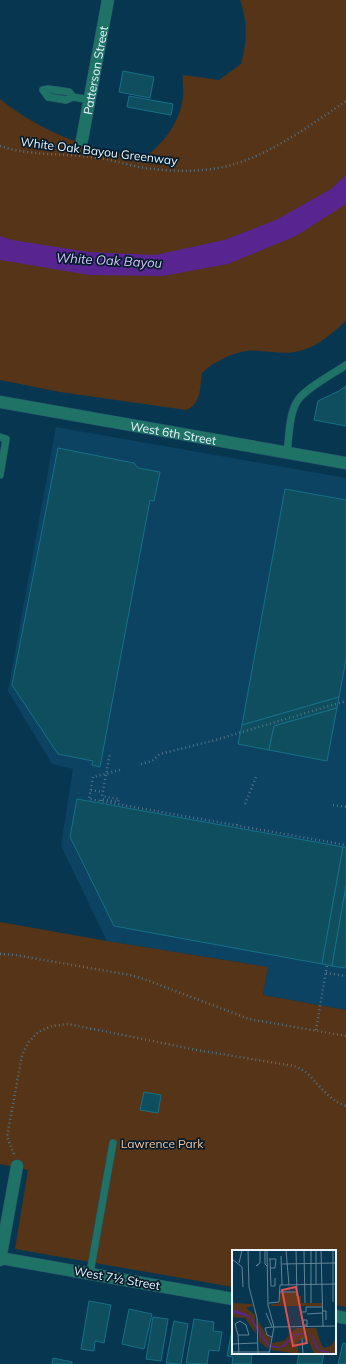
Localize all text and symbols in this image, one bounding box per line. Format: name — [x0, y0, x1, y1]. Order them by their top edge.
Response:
street label: Patterson Street — [79, 25, 111, 116]
street label: White Oak Bayou Greenway — [20, 134, 179, 168]
water label: White Oak Bayou — [55, 249, 163, 271]
street label: West 6th Street — [129, 418, 218, 448]
park label: Lawrence Park — [121, 1136, 204, 1151]
inset map — [232, 1250, 336, 1354]
street label: West 7½ Street — [73, 1263, 161, 1293]

